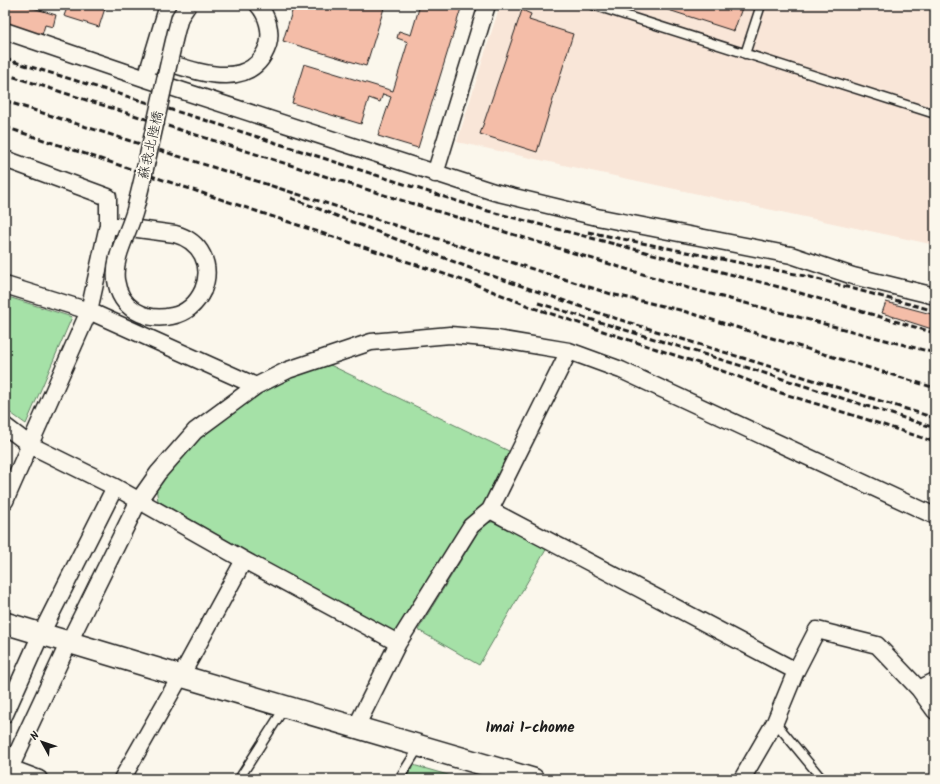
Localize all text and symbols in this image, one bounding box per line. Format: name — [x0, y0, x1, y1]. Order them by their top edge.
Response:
street label: 蘇我北陸橋 — [132, 109, 170, 182]
district label: Imai 1-chome — [486, 716, 575, 740]
north arrow — [22, 722, 62, 762]
text: N — [26, 728, 44, 745]

